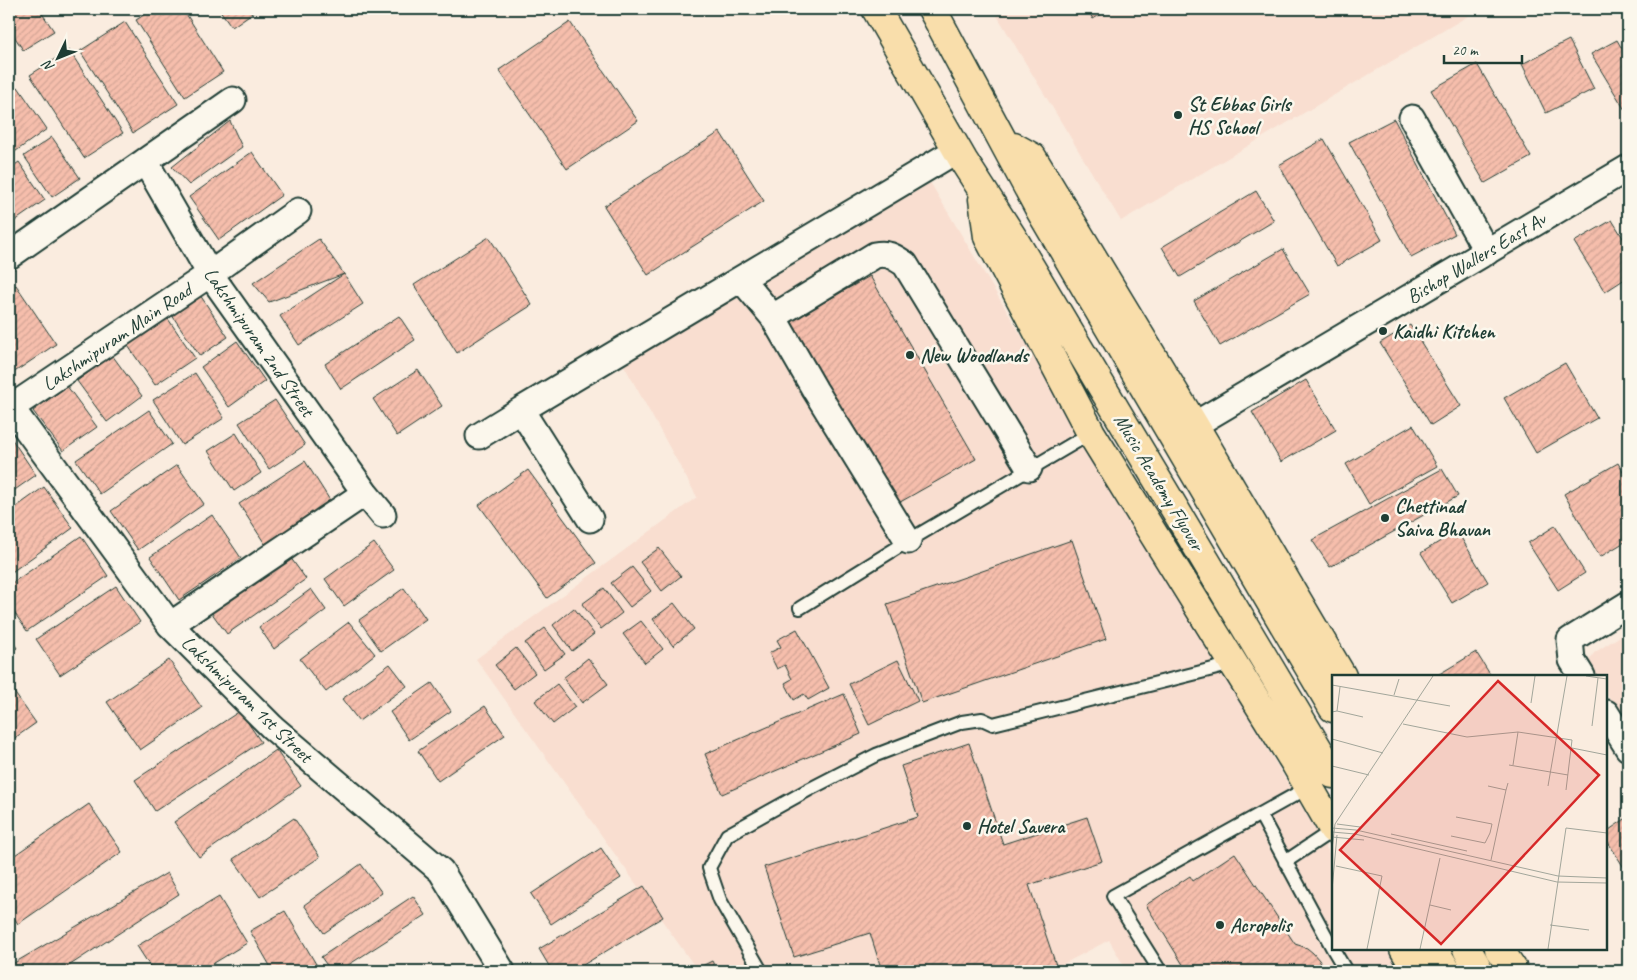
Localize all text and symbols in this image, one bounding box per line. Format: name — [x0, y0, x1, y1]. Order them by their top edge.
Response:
north arrow — [32, 32, 82, 82]
scale bar — [1444, 32, 1522, 64]
text: 20 m — [1452, 41, 1479, 60]
text: N — [38, 56, 58, 75]
place label: St Ebbas Girls HS School — [1188, 92, 1293, 140]
marker: St Ebbas Girls HS School — [1172, 109, 1184, 121]
street label: Bishop Wallers East Av — [1402, 205, 1552, 309]
street label: Lakshmipuram 2nd Street — [198, 263, 321, 423]
street label: Lakshmipuram Main Road — [37, 276, 199, 396]
place label: Kaidhi Kitchen — [1393, 319, 1496, 344]
marker: Kaidhi Kitchen — [1377, 325, 1389, 337]
place label: New Woodlands — [920, 343, 1030, 368]
marker: New Woodlands — [904, 349, 916, 361]
street label: Music Academy Flyover — [1108, 409, 1211, 556]
place label: Chettinad Saiva Bhavan — [1395, 494, 1491, 542]
marker: Chettinad Saiva Bhavan — [1379, 512, 1391, 524]
street label: Lakshmipuram 1st Street — [176, 630, 320, 770]
inset map — [1332, 675, 1607, 950]
place label: Hotel Savera — [977, 814, 1066, 839]
marker: Hotel Savera — [961, 820, 973, 832]
place label: Acropolis — [1230, 913, 1293, 938]
marker: Acropolis — [1214, 919, 1226, 931]

